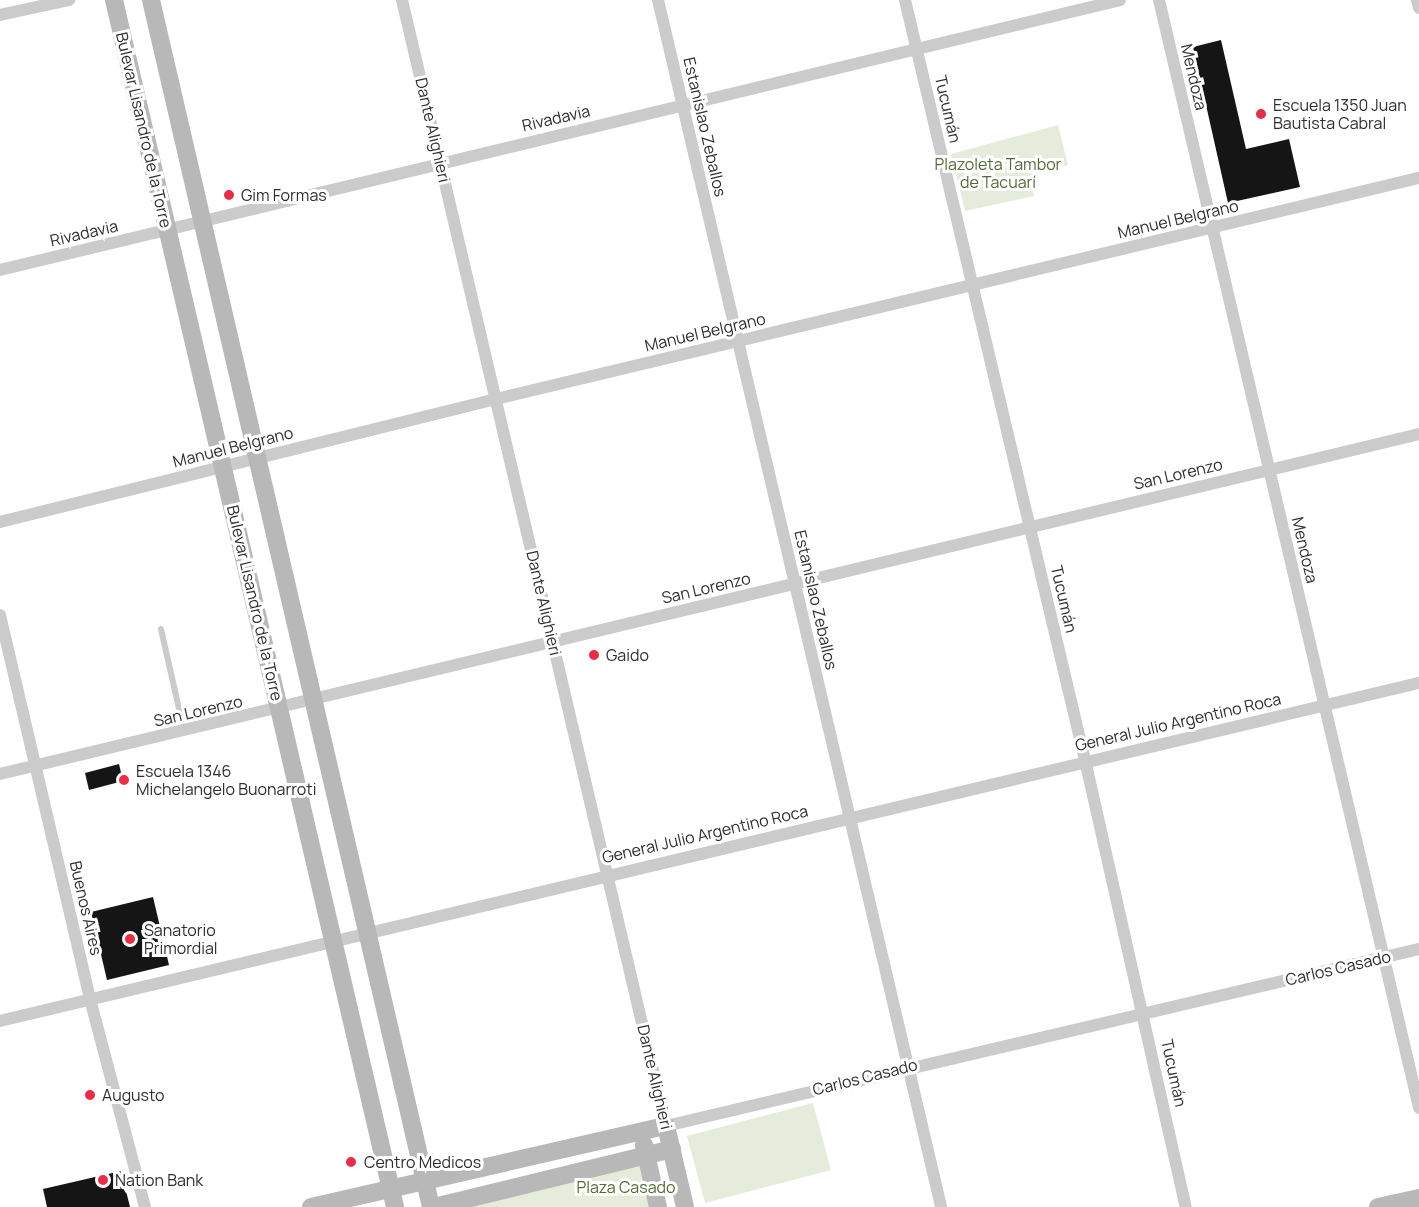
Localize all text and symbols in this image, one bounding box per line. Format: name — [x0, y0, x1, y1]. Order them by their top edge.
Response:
street label: Bulevar Lisandro de la Torre — [112, 30, 176, 230]
street label: Mendoza — [1177, 42, 1211, 112]
street label: Estanislao Zeballos — [680, 55, 730, 199]
street label: Tucumán — [931, 73, 965, 145]
street label: Dante Alighieri — [412, 76, 454, 184]
place label: Escuela 1350 Juan Bautista Cabral — [1273, 95, 1407, 133]
street label: Rivadavia — [520, 101, 592, 135]
marker: Escuela 1350 Juan Bautista Cabral — [1254, 107, 1268, 121]
park label: Plazoleta Tambor de Tacuarí — [935, 154, 1061, 192]
place label: Gim Formas — [241, 185, 327, 205]
marker: Gim Formas — [222, 188, 236, 202]
street label: Manuel Belgrano — [1116, 196, 1240, 242]
street label: Rivadavia — [48, 216, 120, 250]
street label: Manuel Belgrano — [643, 309, 767, 355]
street label: Manuel Belgrano — [171, 423, 295, 471]
street label: San Lorenzo — [1132, 454, 1224, 494]
street label: Bulevar Lisandro de la Torre — [223, 503, 287, 703]
street label: Mendoza — [1288, 515, 1322, 585]
street label: Estanislao Zeballos — [791, 528, 841, 672]
street label: Dante Alighieri — [523, 549, 565, 657]
street label: Tucumán — [1047, 563, 1081, 635]
street label: San Lorenzo — [660, 568, 752, 608]
place label: Gaido — [606, 645, 649, 665]
marker: Gaido — [587, 648, 601, 662]
street label: General Julio Argentino Roca — [1073, 689, 1283, 755]
street label: San Lorenzo — [152, 691, 244, 731]
place label: Escuela 1346 Michelangelo Buonarroti — [136, 761, 316, 799]
marker: Escuela 1346 Michelangelo Buonarroti — [117, 773, 131, 787]
street label: General Julio Argentino Roca — [600, 801, 810, 867]
street label: Buenos Aires — [66, 859, 106, 957]
place label: Sanatorio Primordial — [144, 920, 218, 958]
marker: Sanatorio Primordial — [121, 930, 139, 948]
street label: Carlos Casado — [1284, 947, 1392, 989]
street label: Dante Alighieri — [634, 1023, 676, 1131]
street label: Tucumán — [1157, 1037, 1191, 1109]
street label: Carlos Casado — [811, 1055, 919, 1099]
place label: Augusto — [102, 1085, 165, 1105]
marker: Augusto — [83, 1088, 97, 1102]
place label: Centro Medicos — [364, 1152, 481, 1172]
marker: Centro Medicos — [342, 1153, 360, 1171]
place label: Nation Bank — [115, 1170, 203, 1190]
marker: Nation Bank — [96, 1173, 110, 1187]
park label: Plaza Casado — [577, 1177, 675, 1197]

